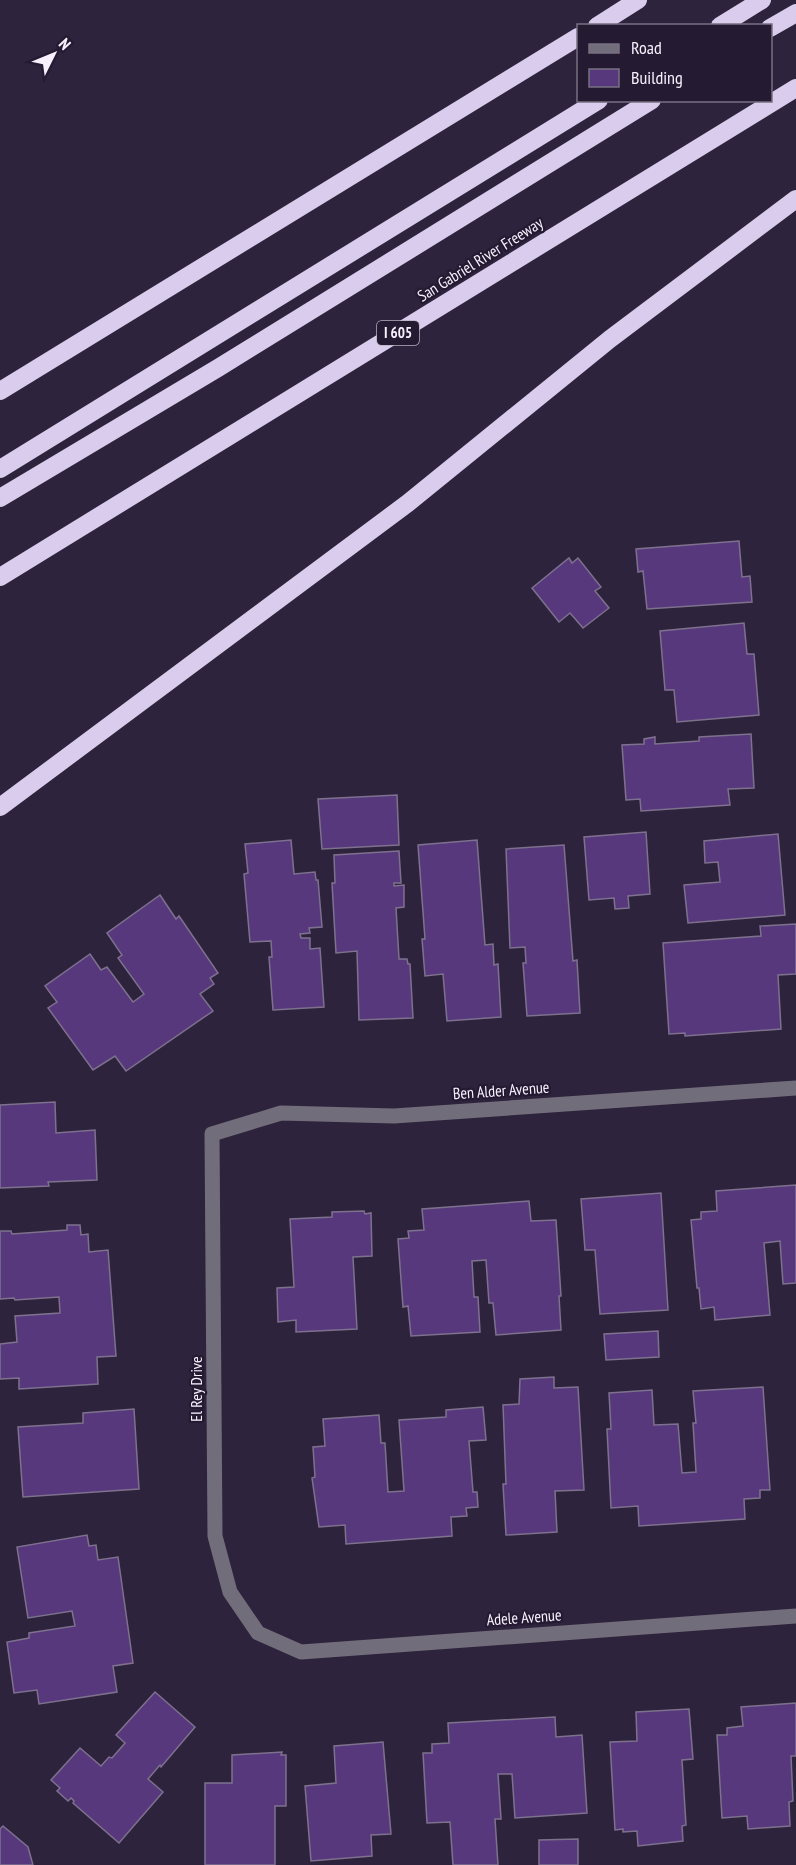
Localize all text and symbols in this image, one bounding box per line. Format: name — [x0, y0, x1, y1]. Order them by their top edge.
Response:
north arrow — [24, 24, 84, 84]
legend — [577, 24, 772, 102]
text: N — [55, 34, 75, 54]
text: Road — [631, 36, 662, 59]
text: Building — [631, 66, 683, 89]
street label: San Gabriel River Freeway — [414, 212, 546, 306]
road number: I 605 — [377, 321, 419, 345]
street label: Ben Alder Avenue — [452, 1077, 550, 1103]
street label: El Rey Drive — [186, 1356, 206, 1422]
street label: Adele Avenue — [486, 1604, 562, 1630]

